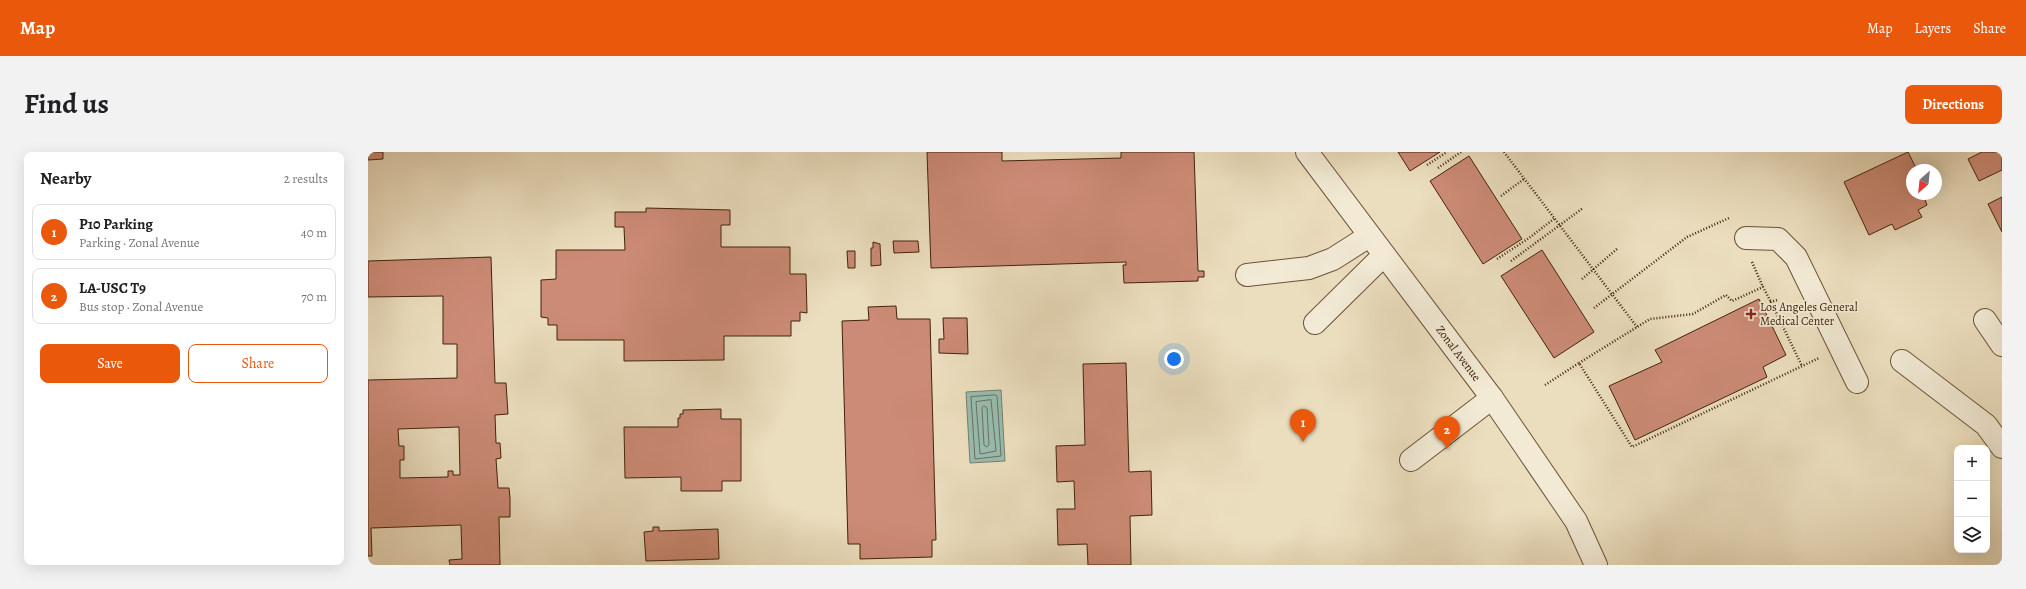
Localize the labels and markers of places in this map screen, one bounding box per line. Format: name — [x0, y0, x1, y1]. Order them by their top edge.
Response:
place label: Los Angeles General Medical Center — [1760, 299, 1858, 329]
marker: Los Angeles General Medical Center — [1745, 308, 1757, 320]
pin: 1 — [1290, 409, 1316, 442]
pin: 2 — [1434, 416, 1460, 449]

